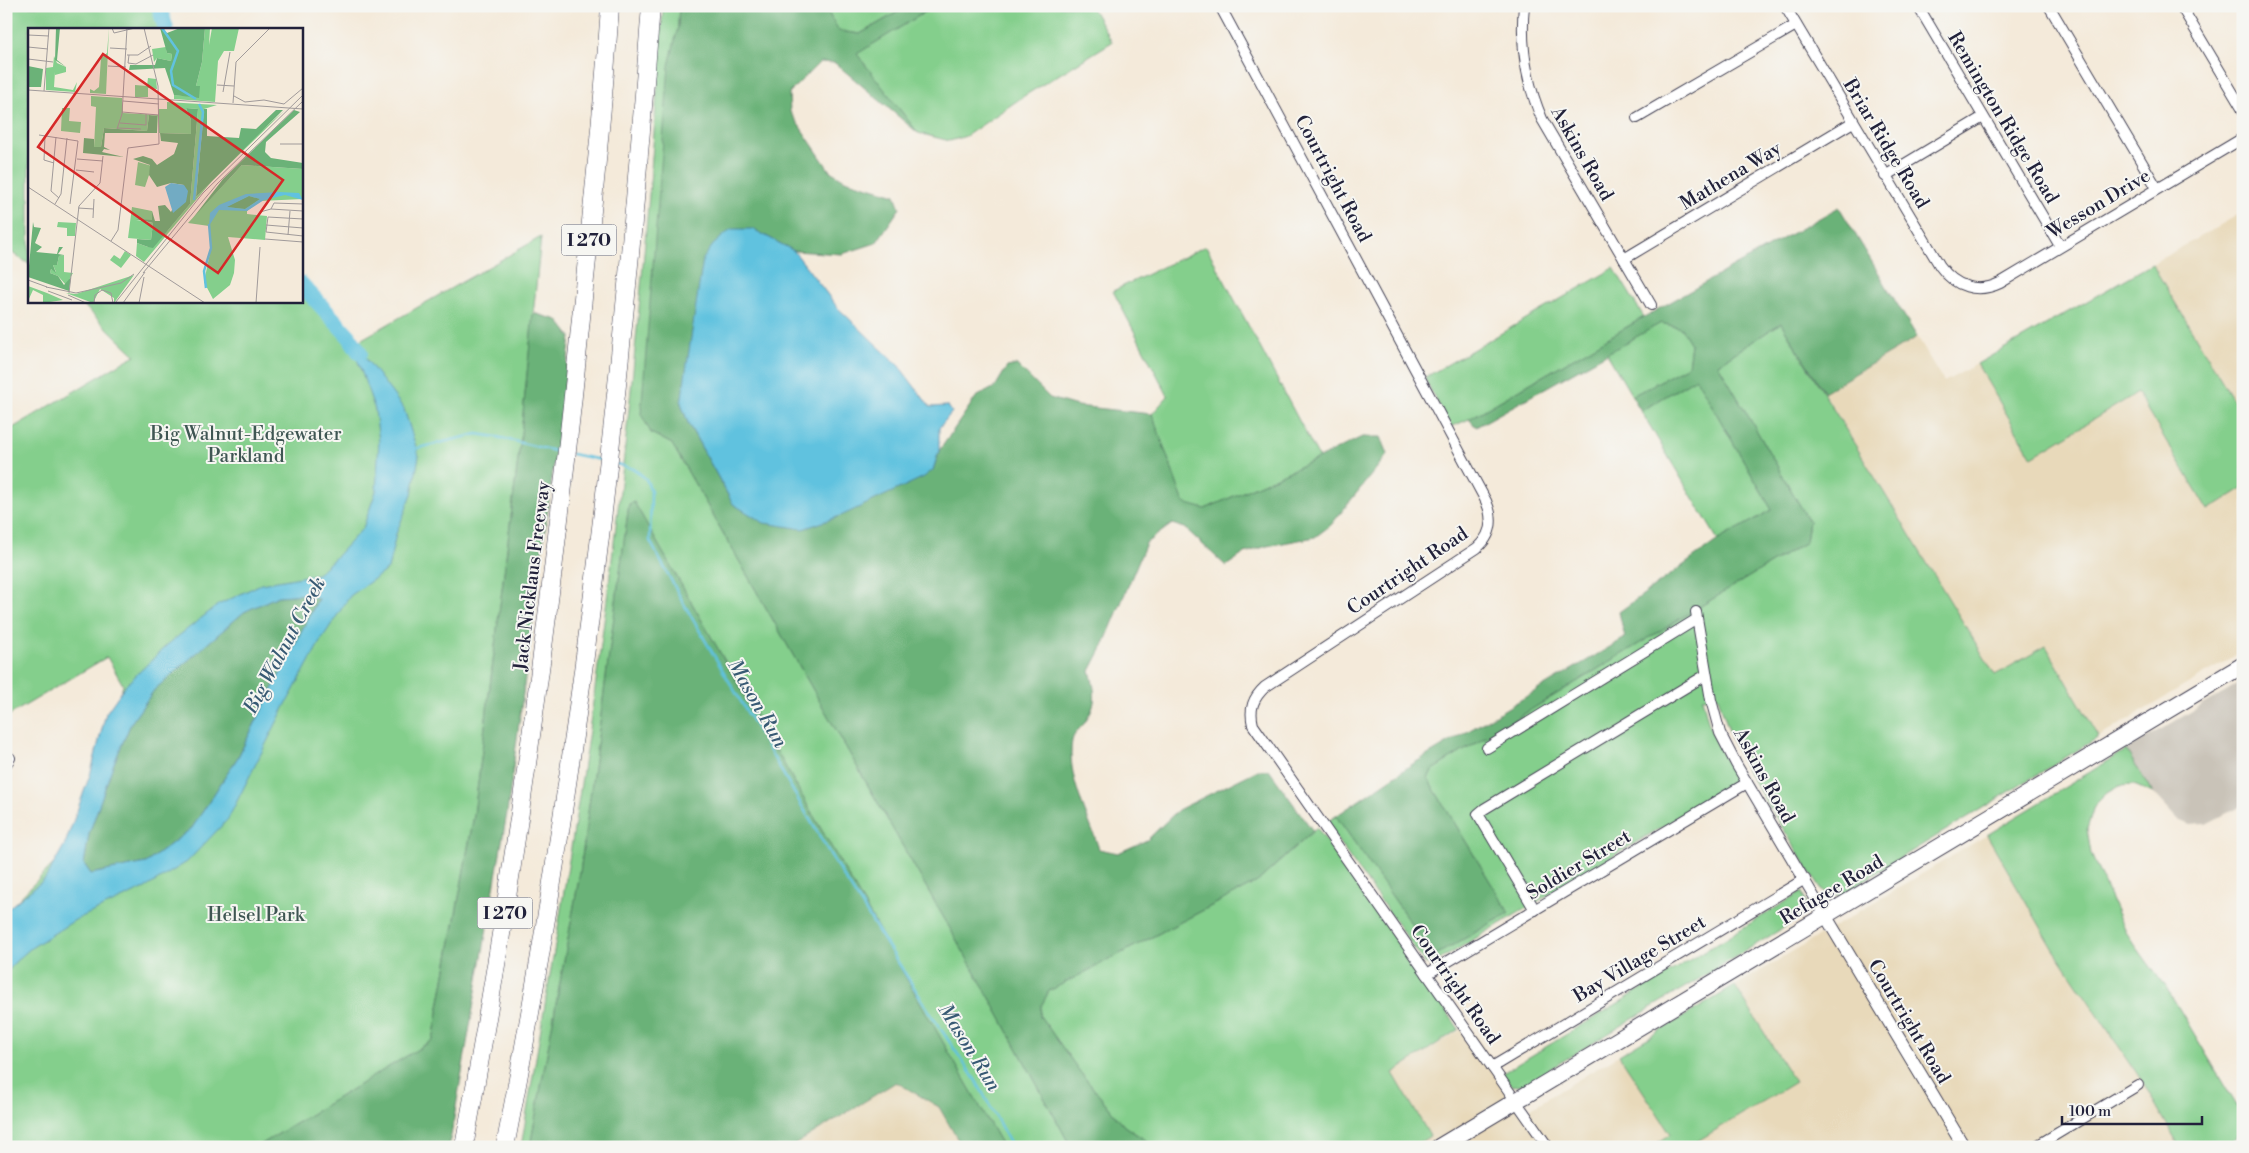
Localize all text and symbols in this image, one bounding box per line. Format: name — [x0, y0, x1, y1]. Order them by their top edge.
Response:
street label: Remington Ridge Road — [1942, 27, 2064, 208]
inset map — [28, 28, 302, 302]
street label: Briar Ridge Road — [1837, 73, 1934, 213]
street label: Askins Road — [1545, 101, 1619, 205]
street label: Courtright Road — [1289, 111, 1377, 246]
street label: Mathena Way — [1676, 136, 1786, 215]
street label: Wesson Drive — [2042, 164, 2155, 245]
road number: I 270 — [562, 224, 616, 256]
park label: Big Walnut-Edgewater Parkland — [149, 422, 342, 468]
street label: Jack Nicklaus Freeway — [508, 479, 556, 673]
street label: Courtright Road — [1342, 521, 1473, 620]
water label: Big Walnut Creek — [238, 573, 332, 719]
water label: Mason Run — [721, 655, 793, 754]
street label: Askins Road — [1728, 723, 1800, 827]
street label: Soldier Street — [1522, 824, 1635, 905]
street label: Refugee Road — [1775, 849, 1888, 930]
road number: I 270 — [478, 898, 532, 928]
park label: Helsel Park — [207, 903, 306, 927]
street label: Bay Village Street — [1568, 910, 1710, 1008]
street label: Courtright Road — [1405, 920, 1505, 1049]
street label: Courtright Road — [1863, 955, 1956, 1088]
water label: Mason Run — [932, 999, 1006, 1097]
scale bar — [2062, 1093, 2202, 1125]
text: 100 m — [2069, 1102, 2111, 1121]

